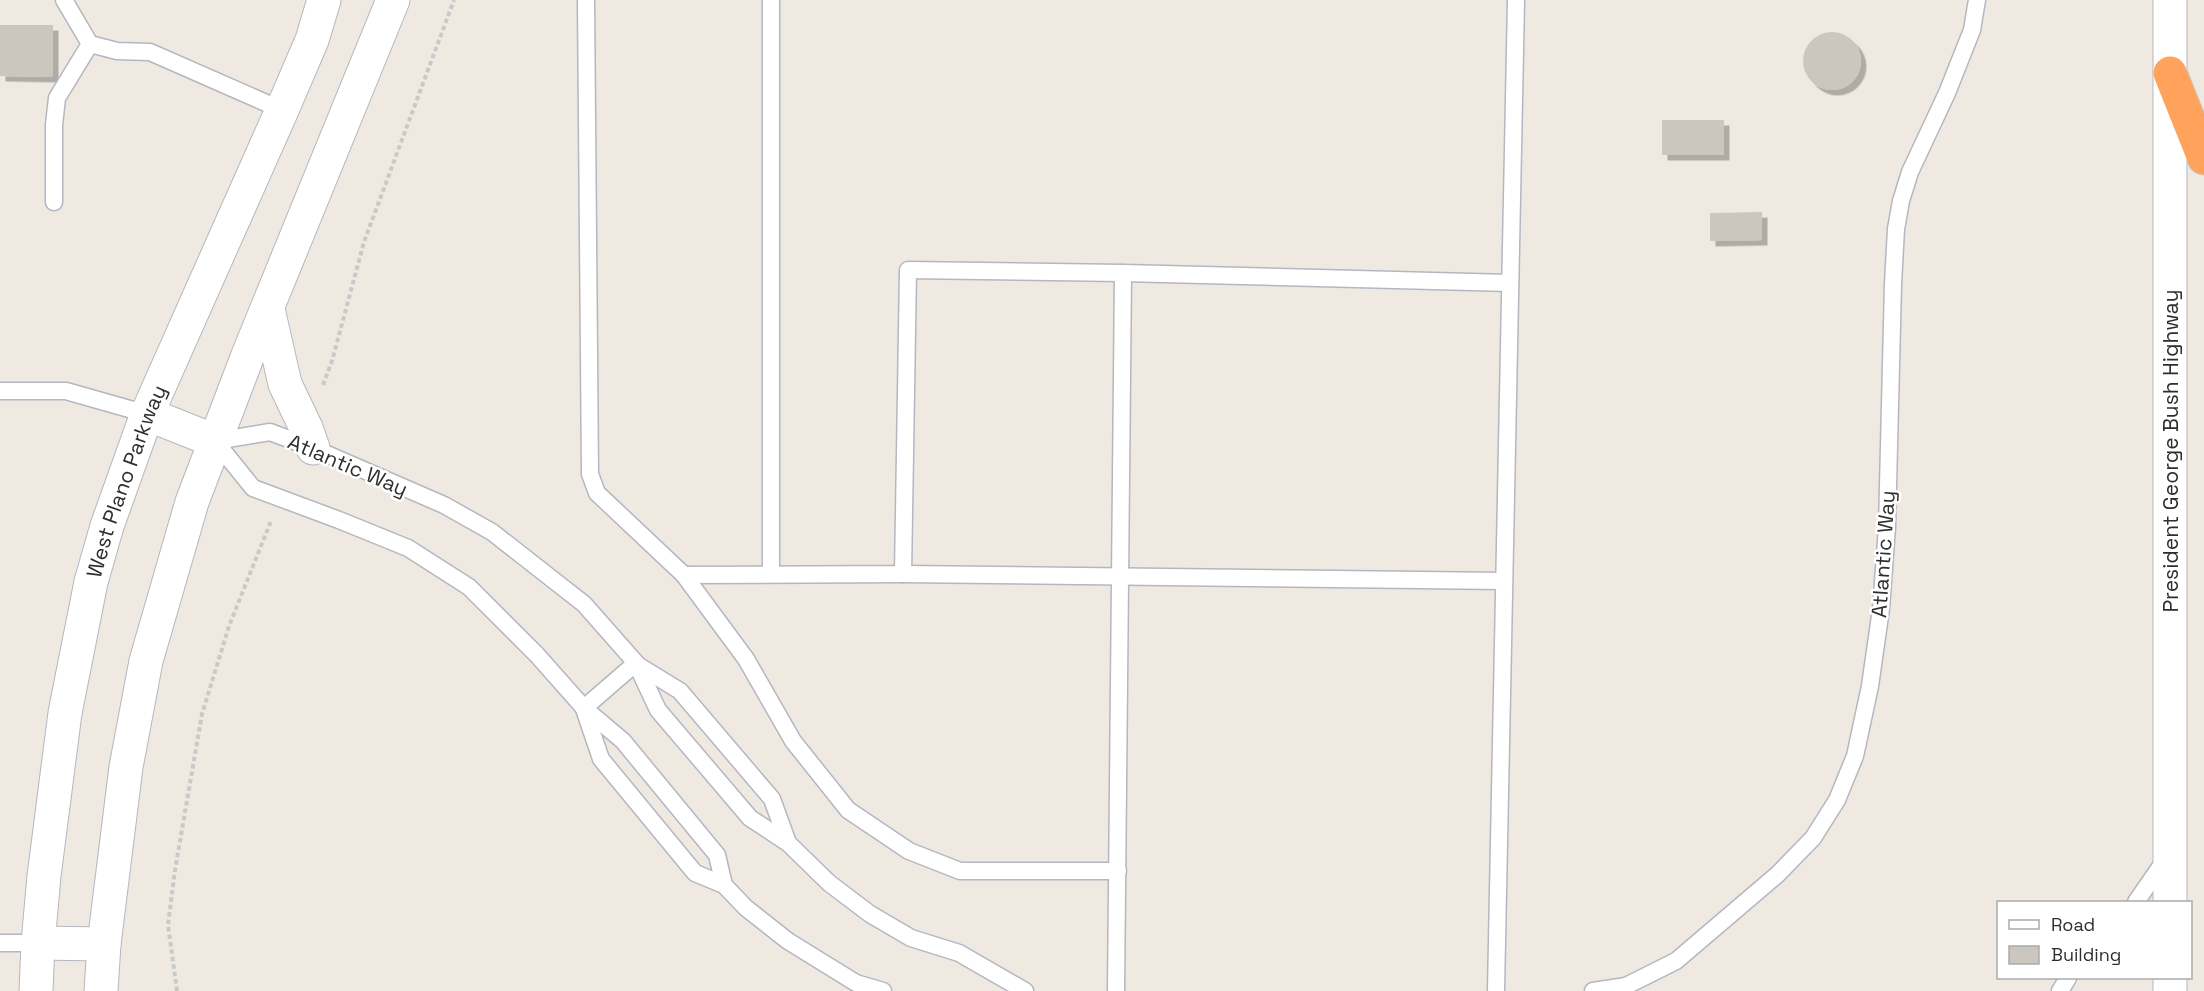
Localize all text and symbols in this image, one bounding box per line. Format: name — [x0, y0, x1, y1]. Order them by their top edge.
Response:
street label: President George Bush Highway — [2157, 289, 2184, 613]
street label: West Plano Parkway — [80, 380, 172, 580]
street label: Atlantic Way — [284, 428, 412, 502]
street label: Atlantic Way — [1865, 489, 1901, 619]
legend — [1997, 901, 2192, 979]
text: Road — [2051, 913, 2095, 936]
text: Building — [2051, 943, 2121, 966]

